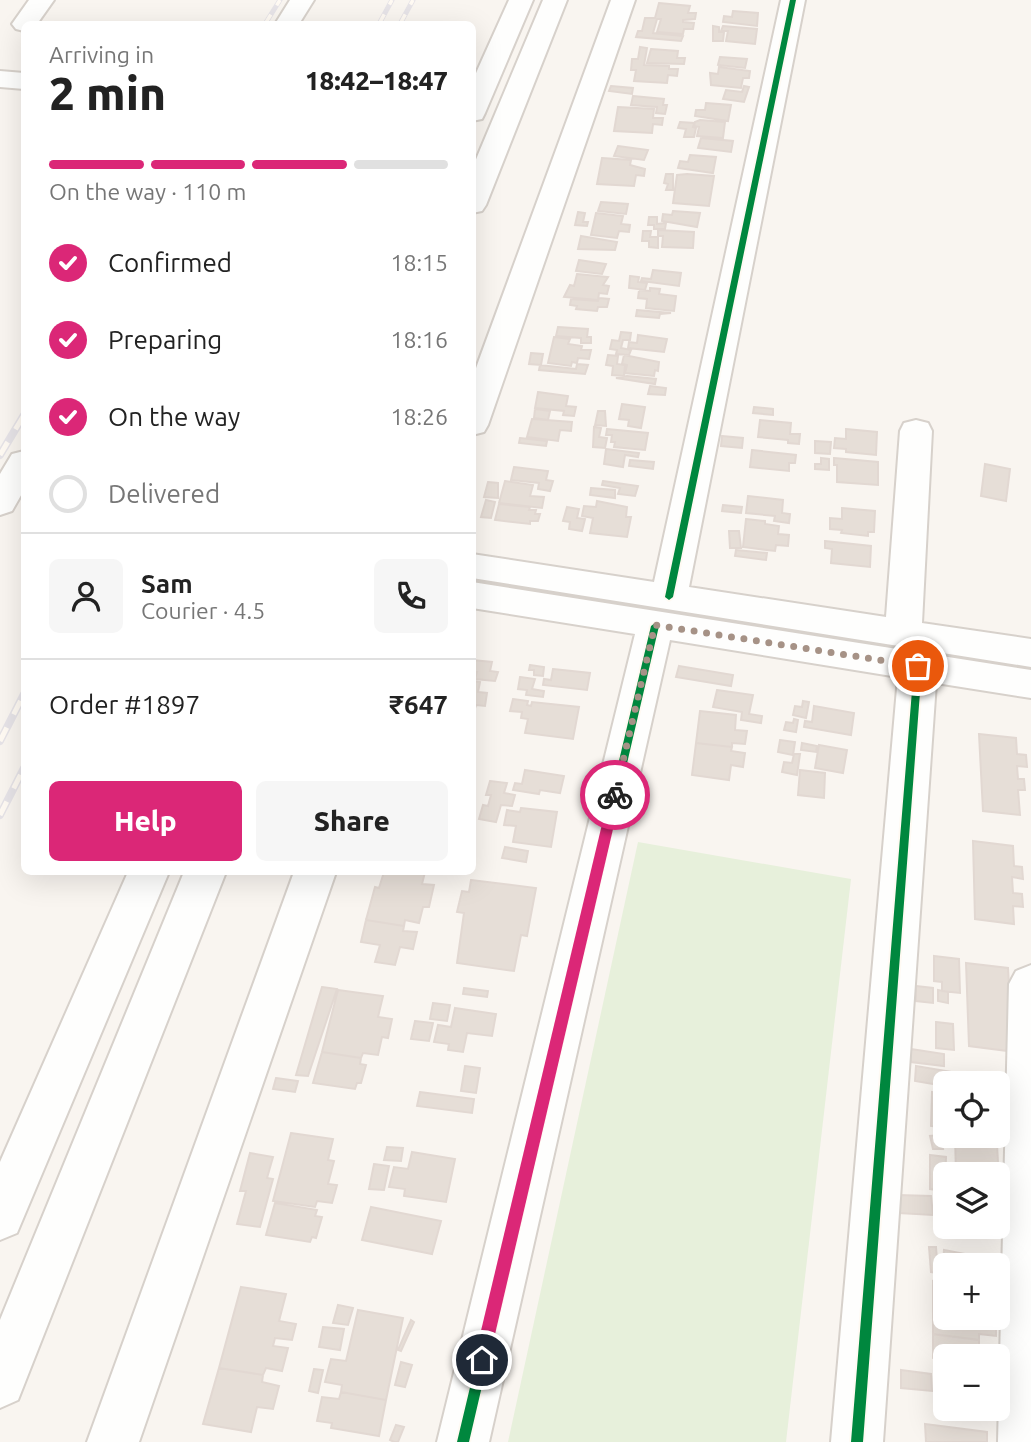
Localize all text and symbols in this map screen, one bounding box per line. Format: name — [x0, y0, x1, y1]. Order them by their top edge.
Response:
text: Arriving in — [49, 42, 154, 67]
text: 18:42–18:47 — [305, 66, 448, 95]
text: 2 min — [49, 67, 166, 119]
text: On the way · 110 m — [49, 179, 246, 204]
icon: check — [49, 244, 87, 282]
text: Confirmed — [108, 248, 232, 277]
text: 18:15 — [390, 250, 448, 275]
icon: check — [49, 321, 87, 359]
text: Preparing — [108, 325, 222, 354]
text: 18:16 — [390, 327, 448, 352]
icon: check — [49, 398, 87, 436]
text: On the way — [108, 402, 240, 431]
text: 18:26 — [390, 404, 448, 429]
text: Delivered — [108, 479, 220, 508]
button: person — [49, 559, 123, 633]
button: phone — [374, 559, 448, 633]
text: Sam — [141, 569, 193, 598]
text: Courier · 4.5 — [141, 598, 265, 623]
pin — [888, 636, 948, 696]
icon: bag — [899, 647, 937, 685]
text: Order #1897 — [49, 690, 200, 719]
text: ₹647 — [389, 690, 448, 719]
courier — [580, 760, 650, 830]
icon: bike — [596, 776, 634, 814]
button: Help — [49, 781, 242, 861]
button: Share — [256, 781, 448, 861]
map controls — [933, 1071, 1010, 1421]
button: locate — [933, 1071, 1010, 1148]
button: layers — [933, 1162, 1010, 1239]
button: + — [933, 1253, 1010, 1330]
pin — [452, 1330, 512, 1390]
icon: home — [463, 1341, 501, 1379]
button: − — [933, 1344, 1010, 1421]

